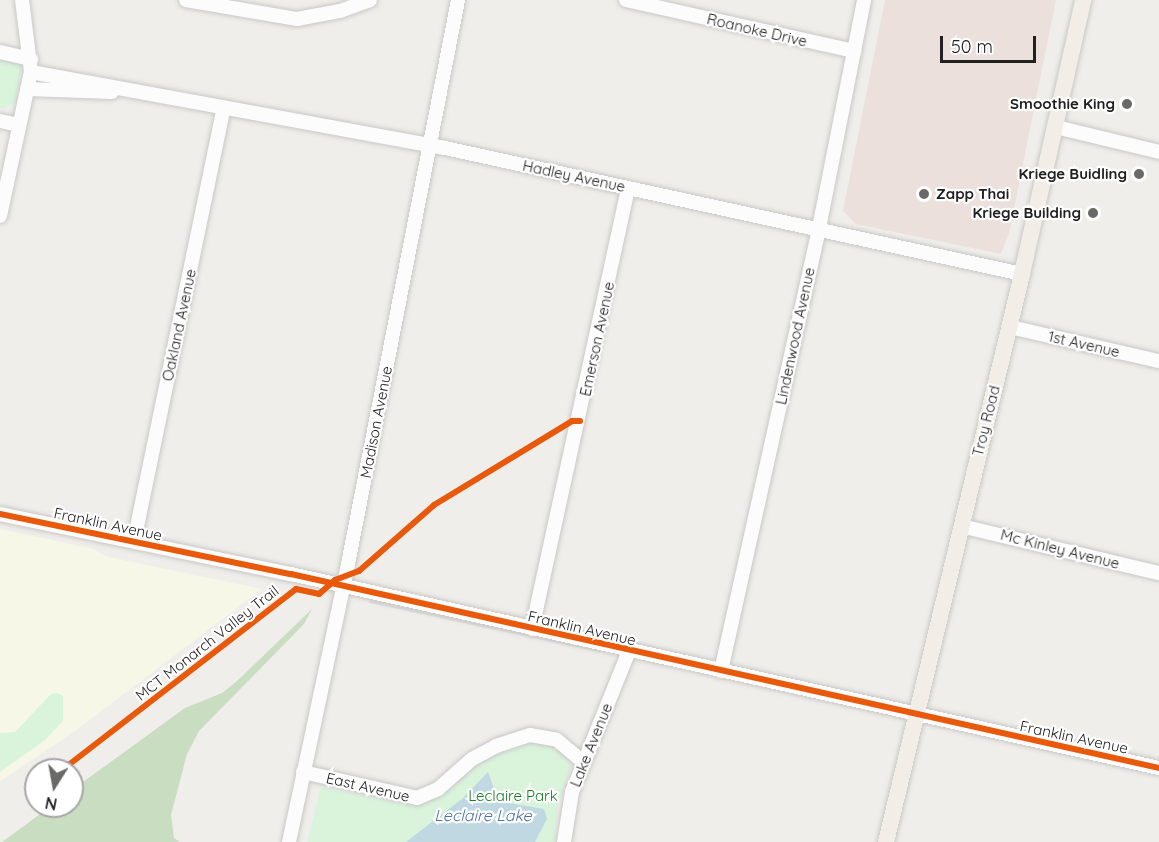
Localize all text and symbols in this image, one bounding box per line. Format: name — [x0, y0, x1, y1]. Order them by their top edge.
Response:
street label: Roanoke Drive — [705, 10, 809, 50]
scale bar — [943, 24, 1039, 62]
text: 50 m — [951, 35, 993, 58]
place label: Smoothie King — [1010, 95, 1115, 113]
marker: Smoothie King — [1120, 97, 1134, 111]
street label: Hadley Avenue — [521, 156, 627, 196]
place label: Kriege Buidling — [1018, 165, 1127, 183]
marker: Kriege Buidling — [1132, 167, 1146, 181]
place label: Zapp Thai — [936, 185, 1009, 203]
marker: Zapp Thai — [917, 187, 931, 201]
place label: Kriege Building — [973, 204, 1081, 222]
marker: Kriege Building — [1086, 206, 1100, 220]
street label: Lindenwood Avenue — [772, 266, 818, 406]
street label: Oakland Avenue — [158, 267, 200, 383]
street label: Emerson Avenue — [576, 280, 618, 398]
street label: 1st Avenue — [1046, 327, 1122, 361]
street label: Madison Avenue — [356, 364, 396, 480]
street label: Troy Road — [968, 384, 1004, 458]
street label: Franklin Avenue — [52, 504, 164, 544]
street label: Mc Kinley Avenue — [999, 526, 1121, 572]
street label: MCT Monarch Valley Trail — [132, 582, 282, 704]
street label: Franklin Avenue — [526, 607, 638, 649]
street label: Lake Avenue — [566, 701, 616, 789]
street label: Franklin Avenue — [1018, 717, 1130, 757]
north arrow — [24, 758, 84, 818]
street label: East Avenue — [325, 769, 411, 805]
park label: Leclaire Park — [468, 787, 558, 805]
text: N — [43, 793, 59, 815]
water label: Leclaire Lake — [434, 805, 532, 825]

